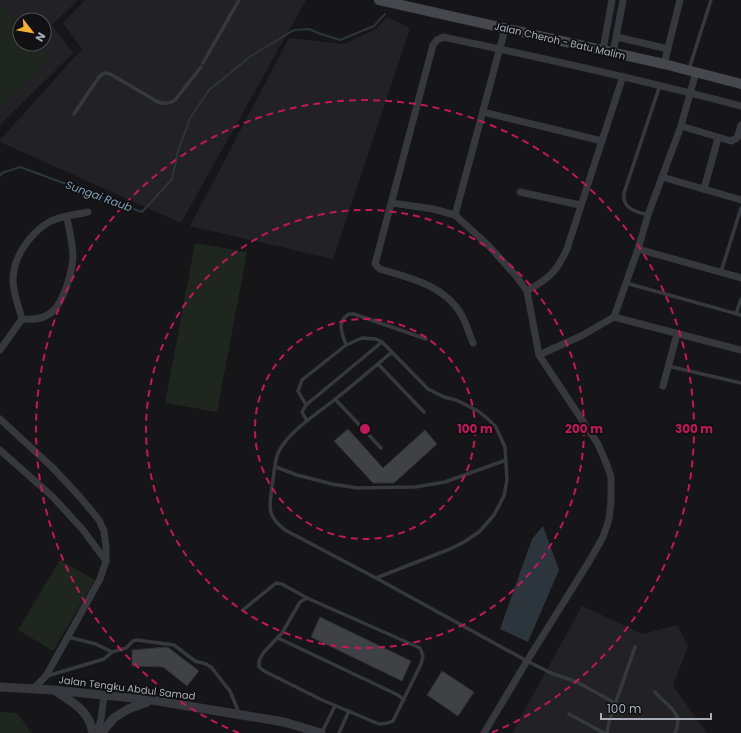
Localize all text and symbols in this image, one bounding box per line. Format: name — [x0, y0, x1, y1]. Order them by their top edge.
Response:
north arrow — [12, 12, 52, 52]
street label: Jalan Cheroh - Batu Malim — [493, 19, 627, 63]
text: N — [32, 29, 50, 45]
water label: Sungai Raub — [63, 177, 135, 215]
text: 100 m — [457, 420, 493, 437]
text: 200 m — [565, 420, 603, 437]
text: 300 m — [675, 420, 713, 437]
centre of rings — [358, 422, 372, 436]
street label: Jalan Tengku Abdul Samad — [58, 672, 196, 704]
scale bar — [601, 695, 711, 721]
text: 100 m — [607, 700, 641, 717]

